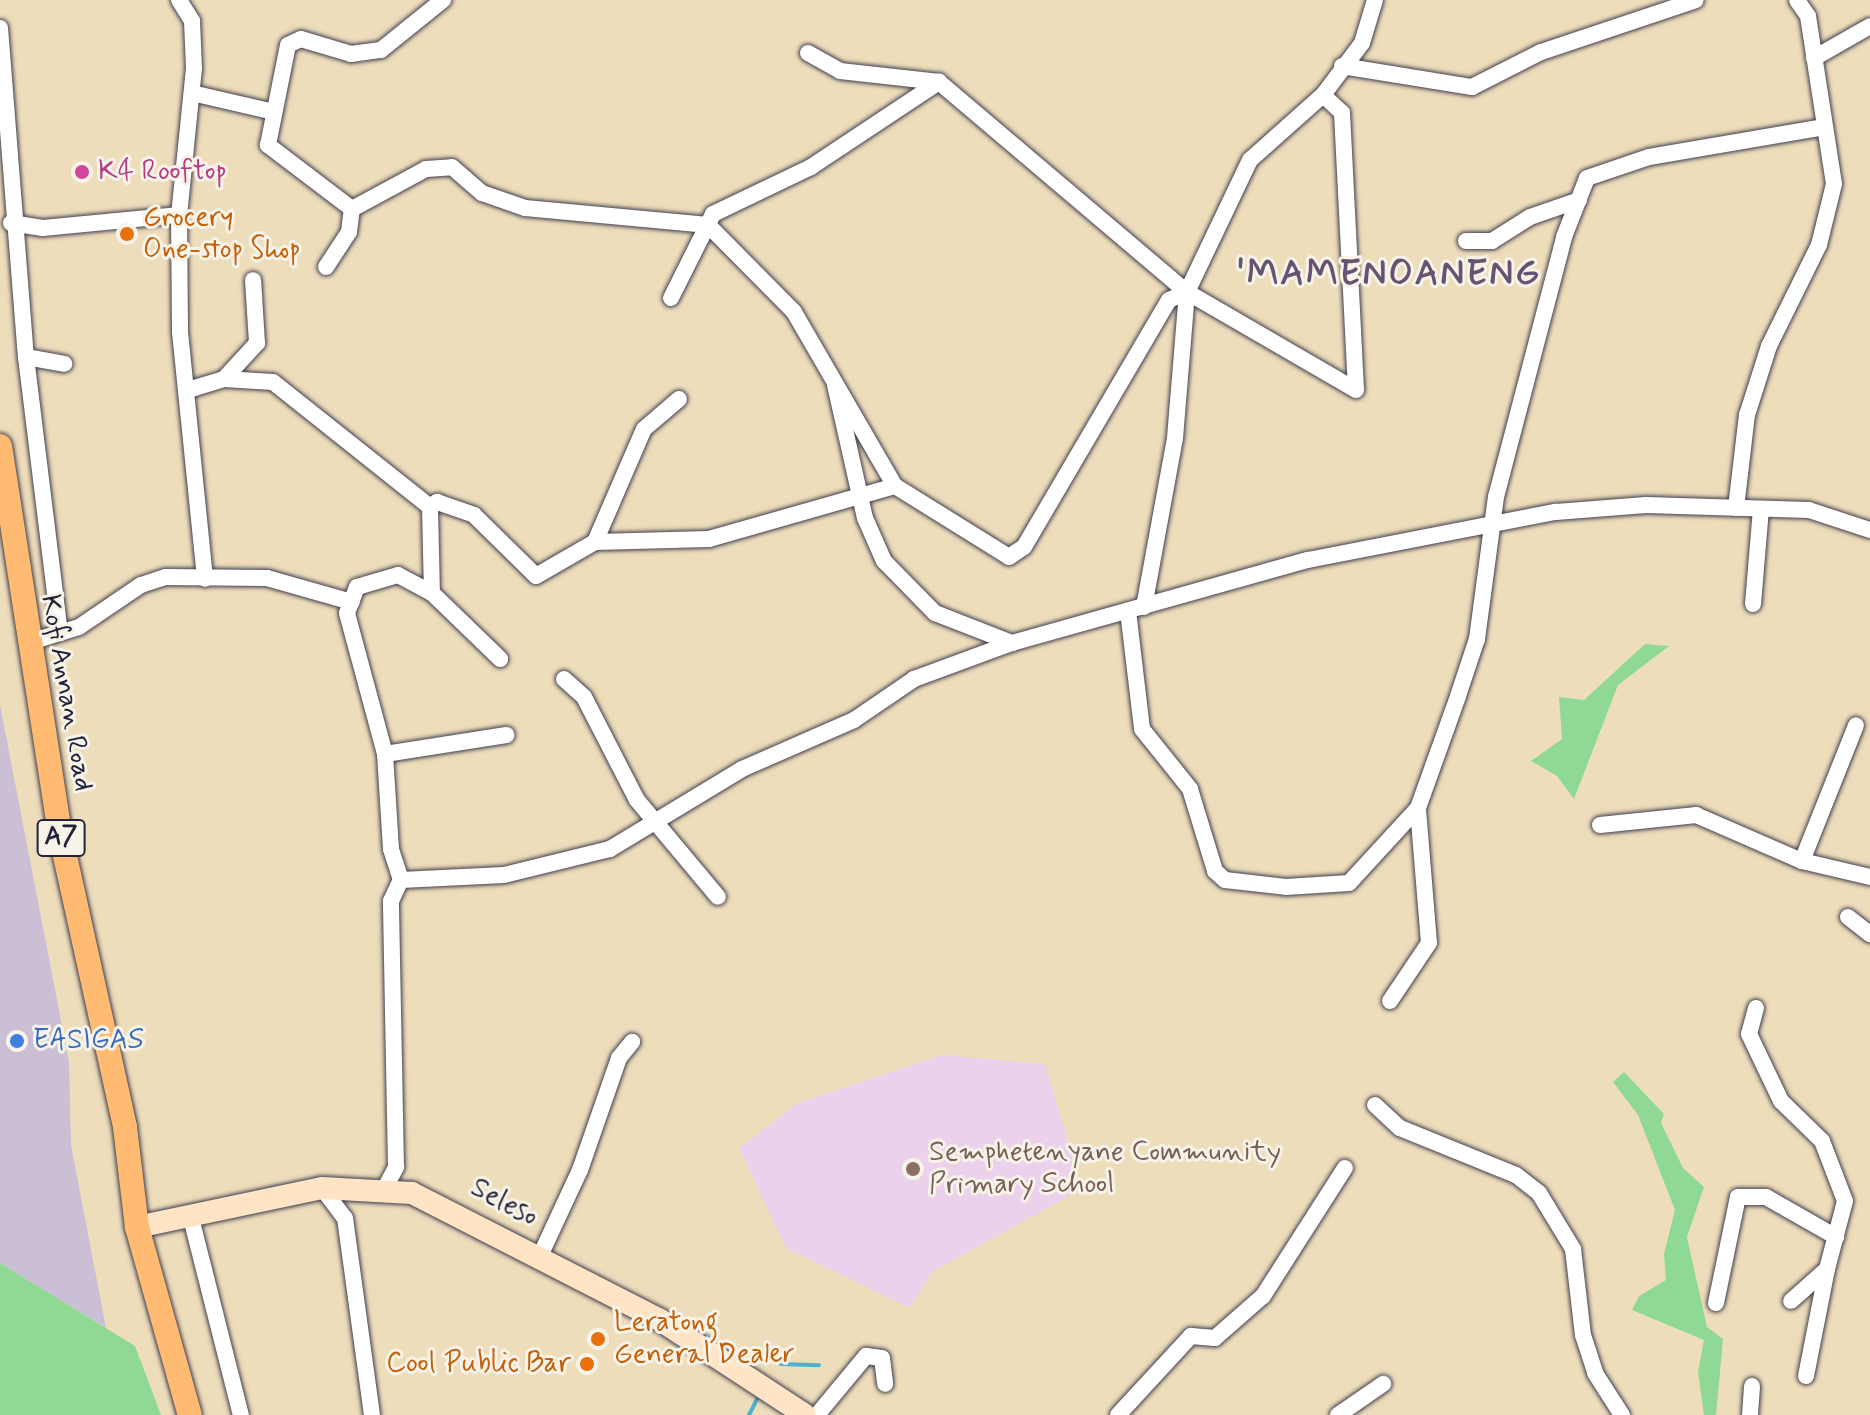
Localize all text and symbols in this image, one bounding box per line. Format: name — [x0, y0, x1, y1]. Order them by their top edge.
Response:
place label: K4 Rooftop — [98, 155, 227, 189]
marker: K4 Rooftop — [73, 163, 91, 181]
place label: Grocery One-stop Shop — [143, 201, 302, 267]
marker: Grocery One-stop Shop — [118, 225, 136, 243]
district label: 'MAMENOANENG — [1232, 253, 1546, 297]
street label: Kofi Annan Road — [32, 592, 100, 794]
road number: A7 — [35, 816, 87, 860]
place label: EASIGAS — [33, 1024, 144, 1058]
marker: EASIGAS — [8, 1032, 26, 1050]
place label: Semphetenyane Community Primary School — [929, 1136, 1274, 1202]
marker: Semphetenyane Community Primary School — [904, 1160, 922, 1178]
street label: Seleso — [465, 1171, 543, 1235]
place label: Leratong General Dealer — [614, 1306, 797, 1372]
marker: Leratong General Dealer — [589, 1330, 607, 1348]
place label: Cool Public Bar — [389, 1347, 571, 1381]
marker: Cool Public Bar — [578, 1355, 596, 1373]

